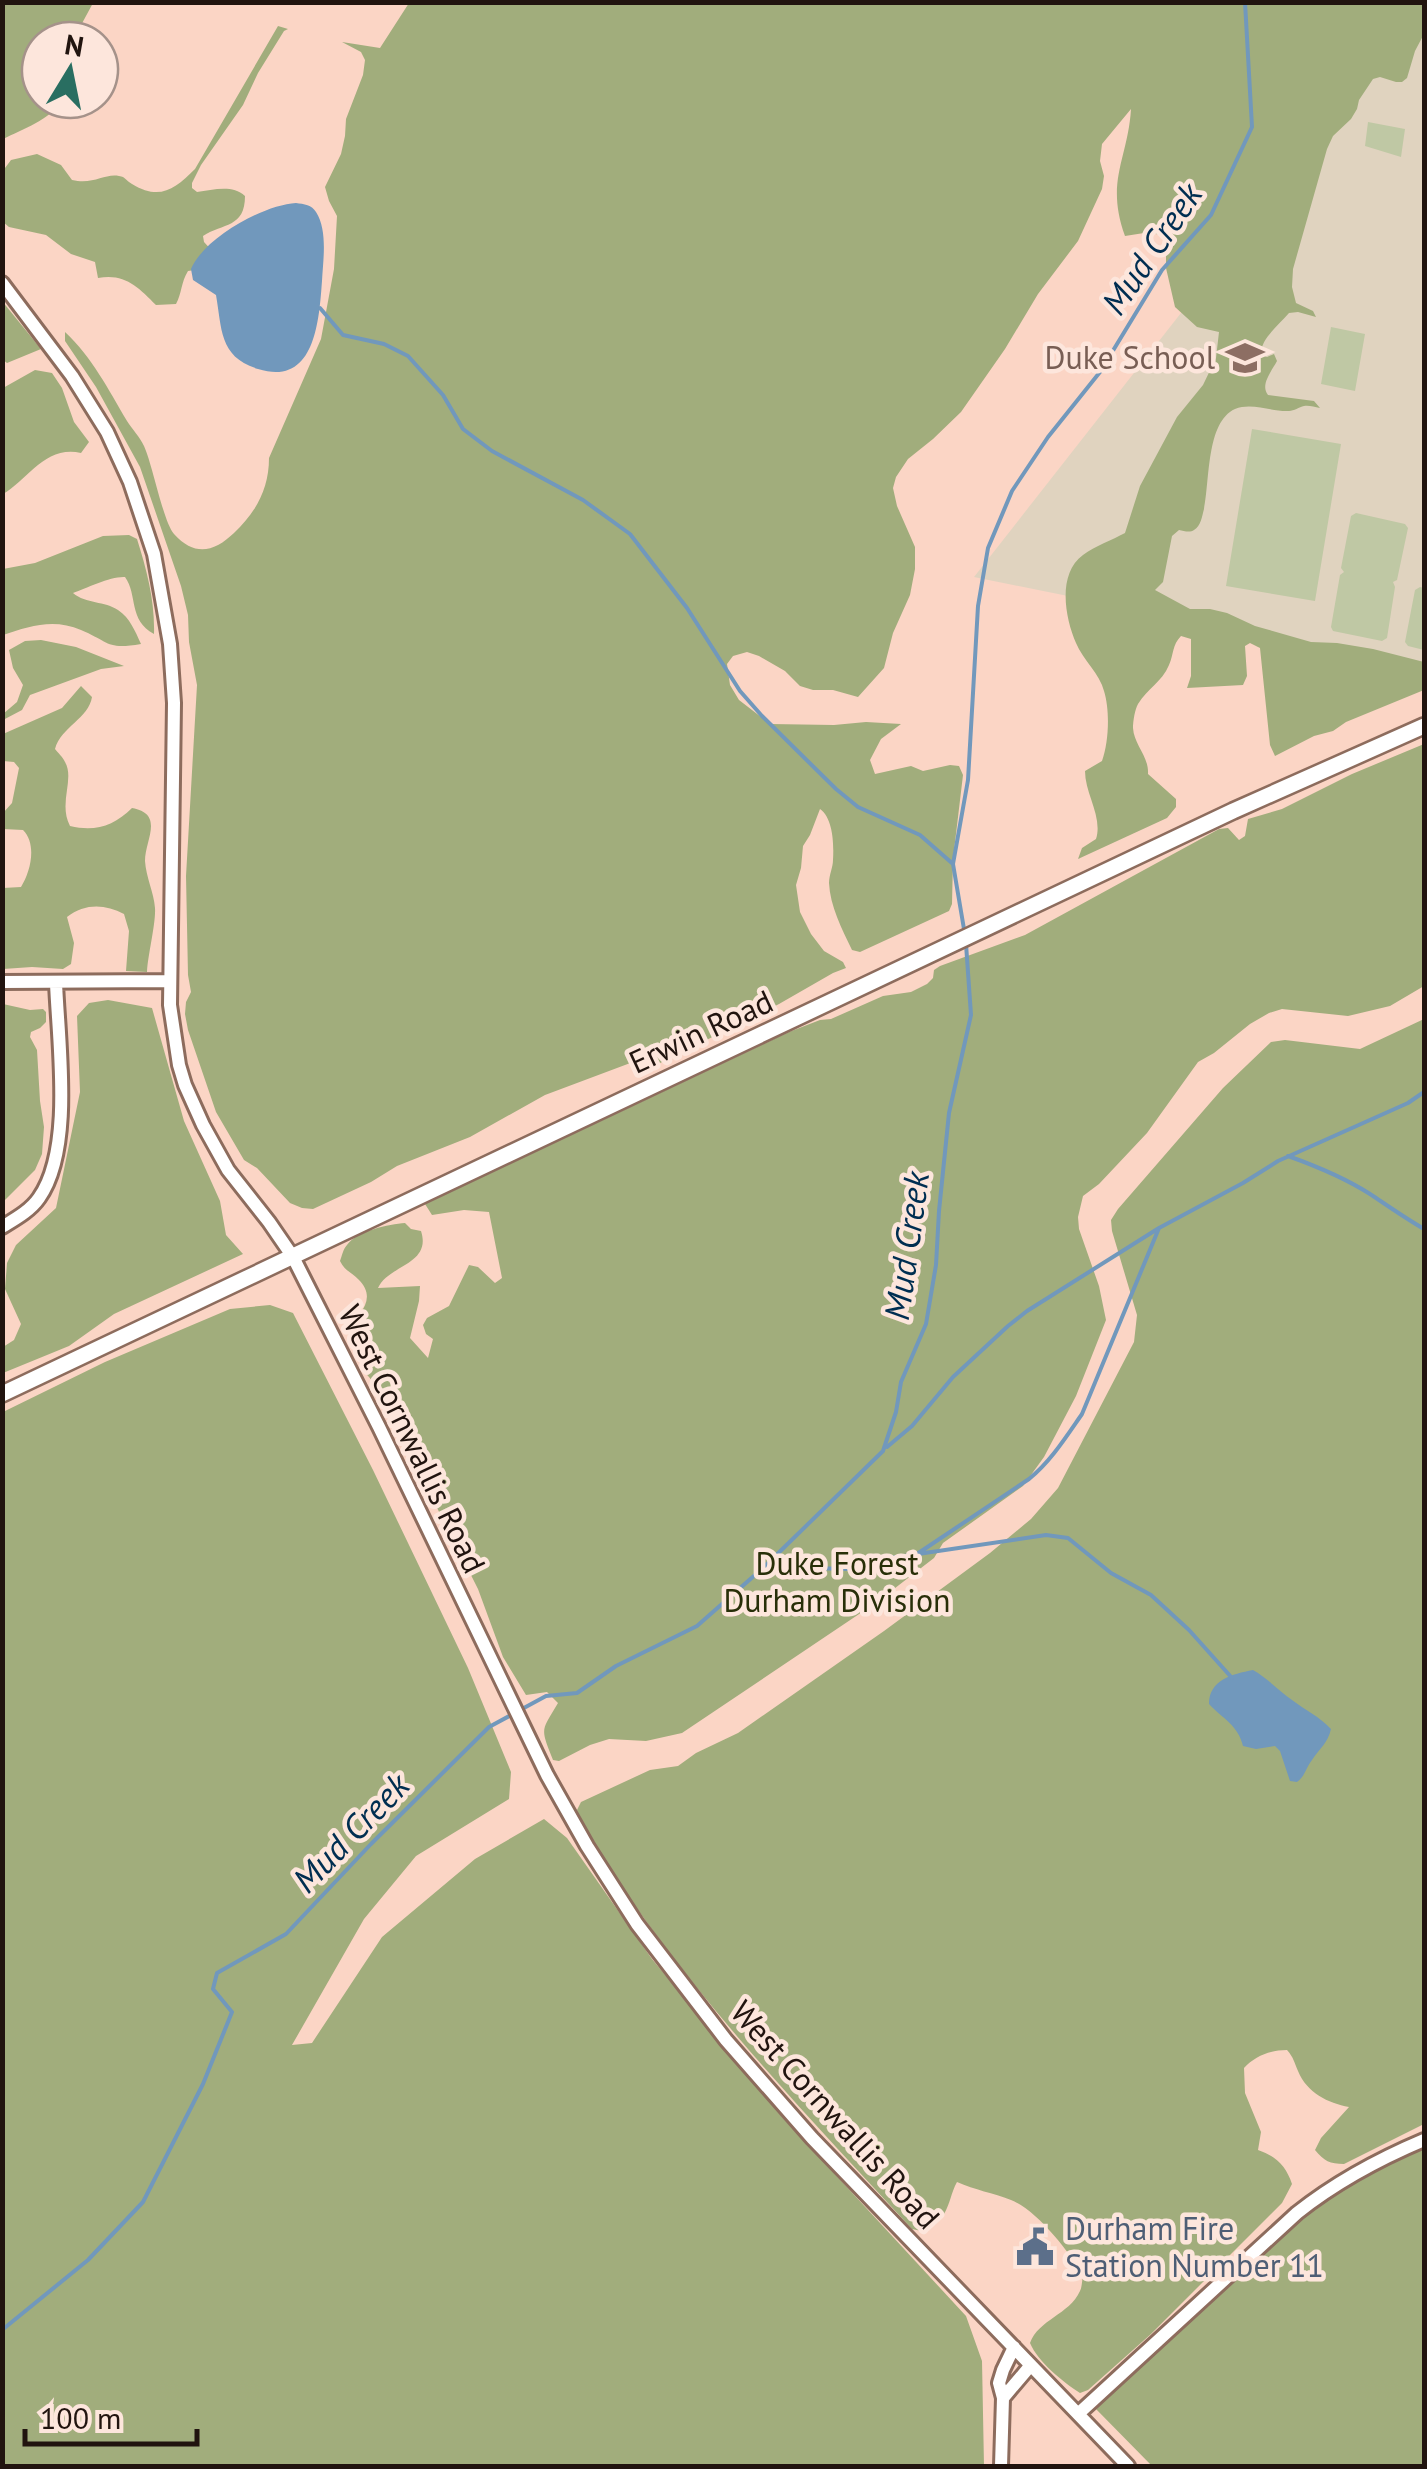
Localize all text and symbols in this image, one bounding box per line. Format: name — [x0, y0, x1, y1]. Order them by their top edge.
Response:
north arrow — [20, 20, 120, 120]
text: N — [62, 25, 87, 65]
water label: Mud Creek — [1090, 173, 1213, 323]
place label: Duke School — [1045, 336, 1216, 378]
school or university icon: Duke School — [1224, 337, 1266, 379]
street label: Erwin Road — [622, 980, 779, 1083]
water label: Mud Creek — [873, 1168, 939, 1323]
street label: West Cornwallis Road — [330, 1298, 496, 1580]
park label: Duke Forest Durham Division — [723, 1542, 951, 1621]
water label: Mud Creek — [282, 1762, 419, 1902]
street label: West Cornwallis Road — [722, 1991, 950, 2237]
place label: Durham Fire Station Number 11 — [1065, 2207, 1324, 2286]
public building icon: Durham Fire Station Number 11 — [1014, 2226, 1056, 2268]
scale bar — [25, 2384, 198, 2446]
text: 100 m — [40, 2398, 121, 2437]

